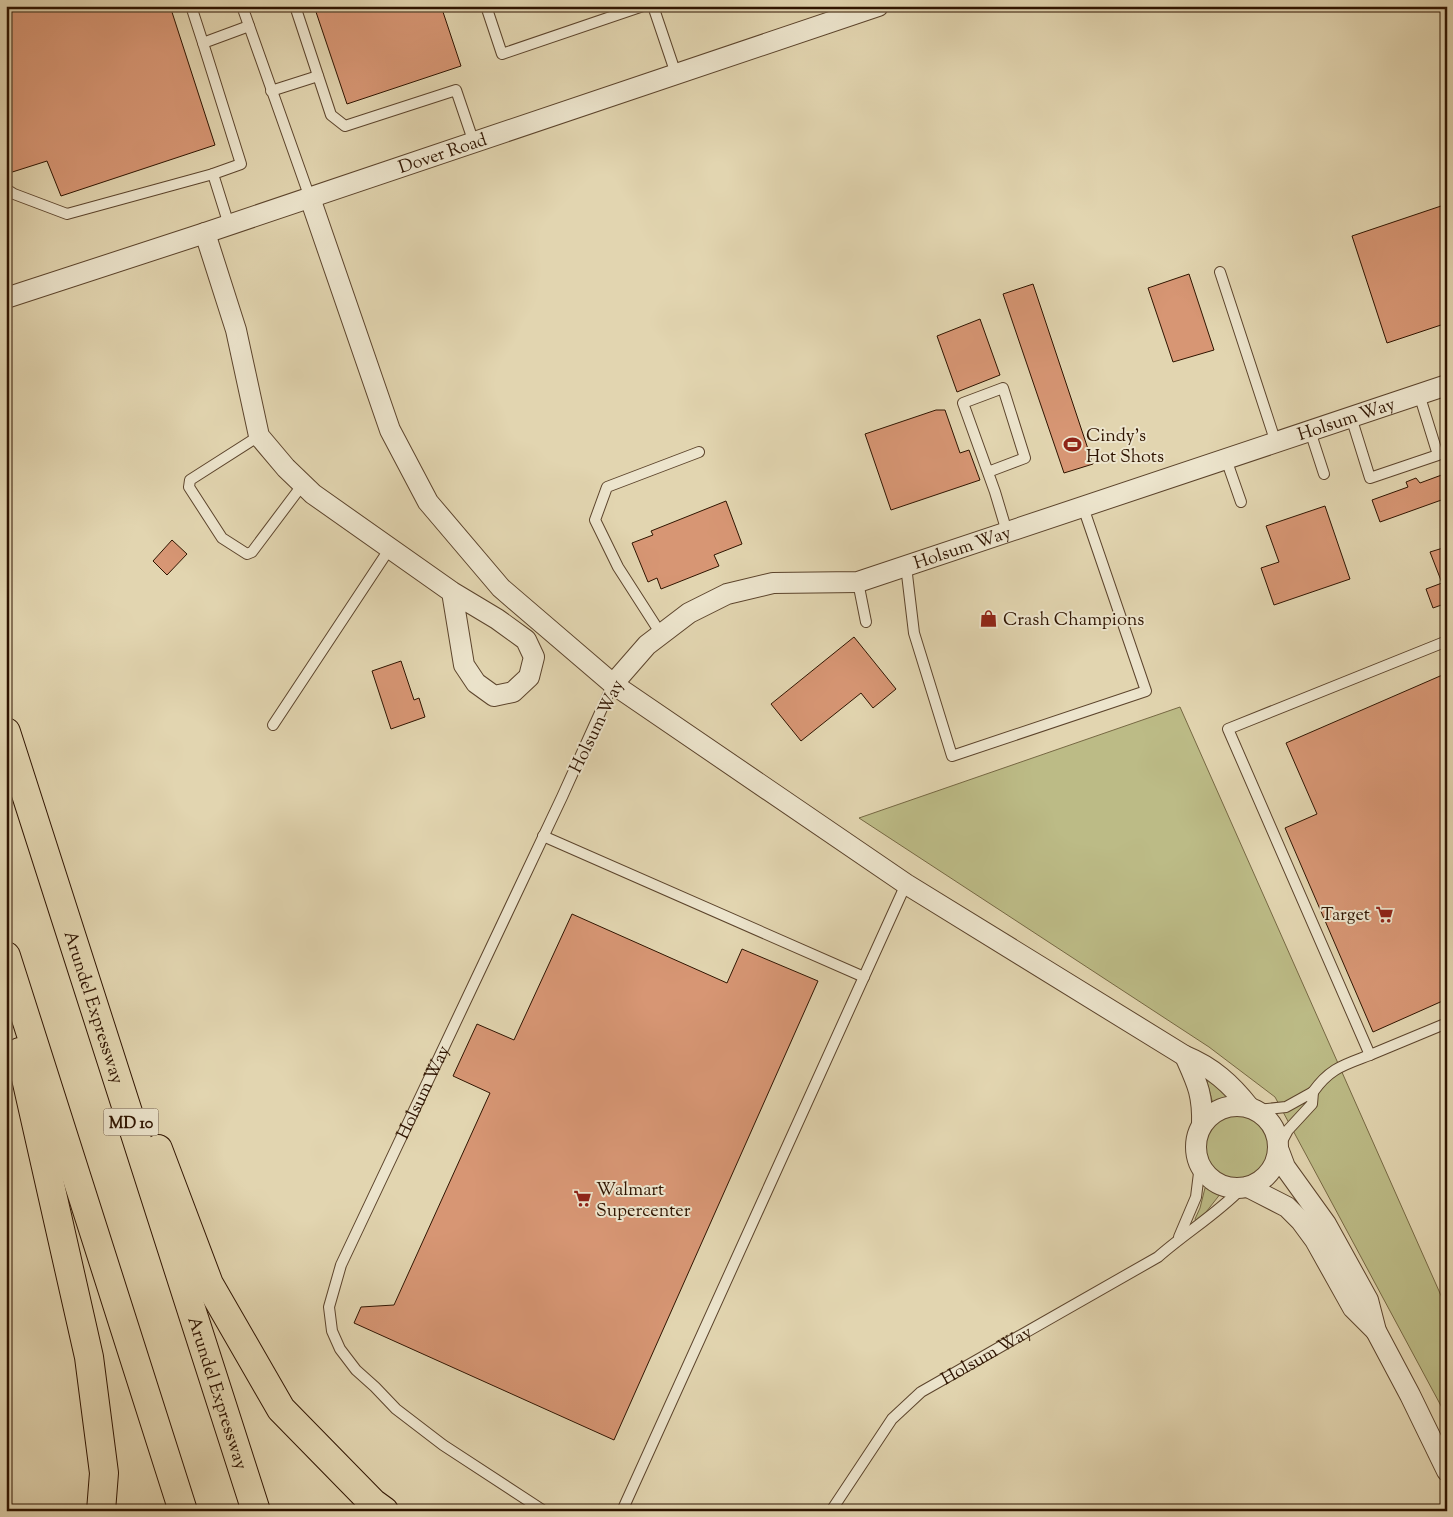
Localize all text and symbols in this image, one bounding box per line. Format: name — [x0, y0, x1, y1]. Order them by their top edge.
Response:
street label: Dover Road — [395, 128, 491, 182]
street label: Holsum Way — [1295, 392, 1399, 449]
place label: Cindy's Hot Shots — [1086, 424, 1164, 471]
sports icon: Cindy's Hot Shots — [1062, 435, 1082, 455]
street label: Holsum Way — [911, 521, 1015, 577]
place label: Crash Champions — [1003, 608, 1144, 634]
shop icon: Crash Champions — [979, 609, 999, 629]
street label: Holsum Way — [564, 676, 632, 778]
place label: Target — [1321, 903, 1370, 929]
supermarket icon: Target — [1374, 904, 1394, 924]
street label: Arundel Expressway — [56, 928, 129, 1088]
street label: Holsum Way — [391, 1042, 458, 1144]
road number: MD 10 — [104, 1108, 158, 1136]
place label: Walmart Supercenter — [596, 1178, 691, 1225]
supermarket icon: Walmart Supercenter — [572, 1189, 592, 1209]
street label: Arundel Expressway — [179, 1314, 253, 1473]
street label: Holsum Way — [937, 1320, 1038, 1393]

